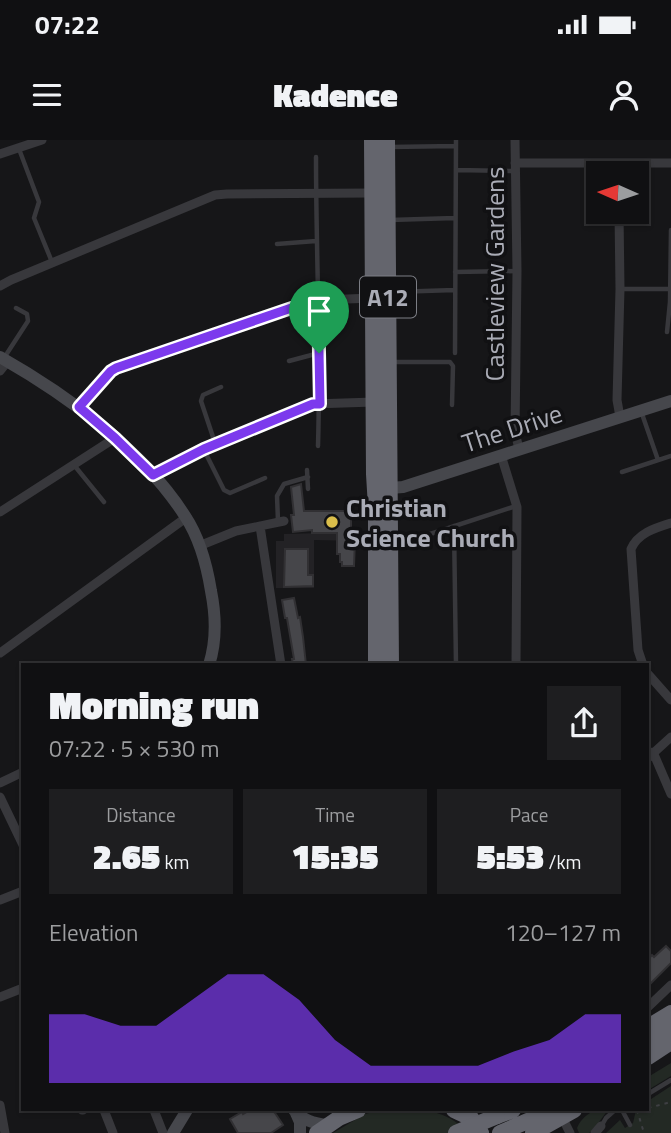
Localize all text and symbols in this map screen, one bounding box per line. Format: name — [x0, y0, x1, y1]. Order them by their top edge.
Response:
text: 07:22 — [35, 5, 100, 44]
text: Kadence — [273, 71, 398, 119]
icon: menu — [28, 76, 66, 114]
icon: person — [605, 76, 643, 114]
north arrow — [586, 161, 649, 224]
map controls — [586, 161, 649, 224]
street label: Castleview Gardens — [475, 167, 514, 381]
road number: A12 — [360, 276, 416, 317]
pin — [289, 281, 349, 353]
icon: arrive — [300, 292, 338, 330]
street label: The Drive — [457, 393, 567, 463]
place label: Christian Science Church — [346, 488, 515, 557]
marker: Christian Science Church — [324, 514, 340, 530]
text: Morning run — [49, 676, 259, 734]
button: share — [547, 686, 621, 760]
text: 07:22 · 5 × 530 m — [49, 731, 219, 766]
text: Distance — [106, 800, 176, 829]
text: Time — [315, 800, 355, 829]
text: Pace — [510, 800, 548, 829]
text: 2.65 — [93, 829, 160, 883]
text: 15:35 — [291, 829, 379, 883]
text: 5:53 — [477, 829, 544, 883]
text: km — [160, 847, 189, 876]
text: /km — [544, 847, 581, 876]
text: Elevation — [49, 915, 138, 950]
text: 120–127 m — [505, 915, 621, 950]

